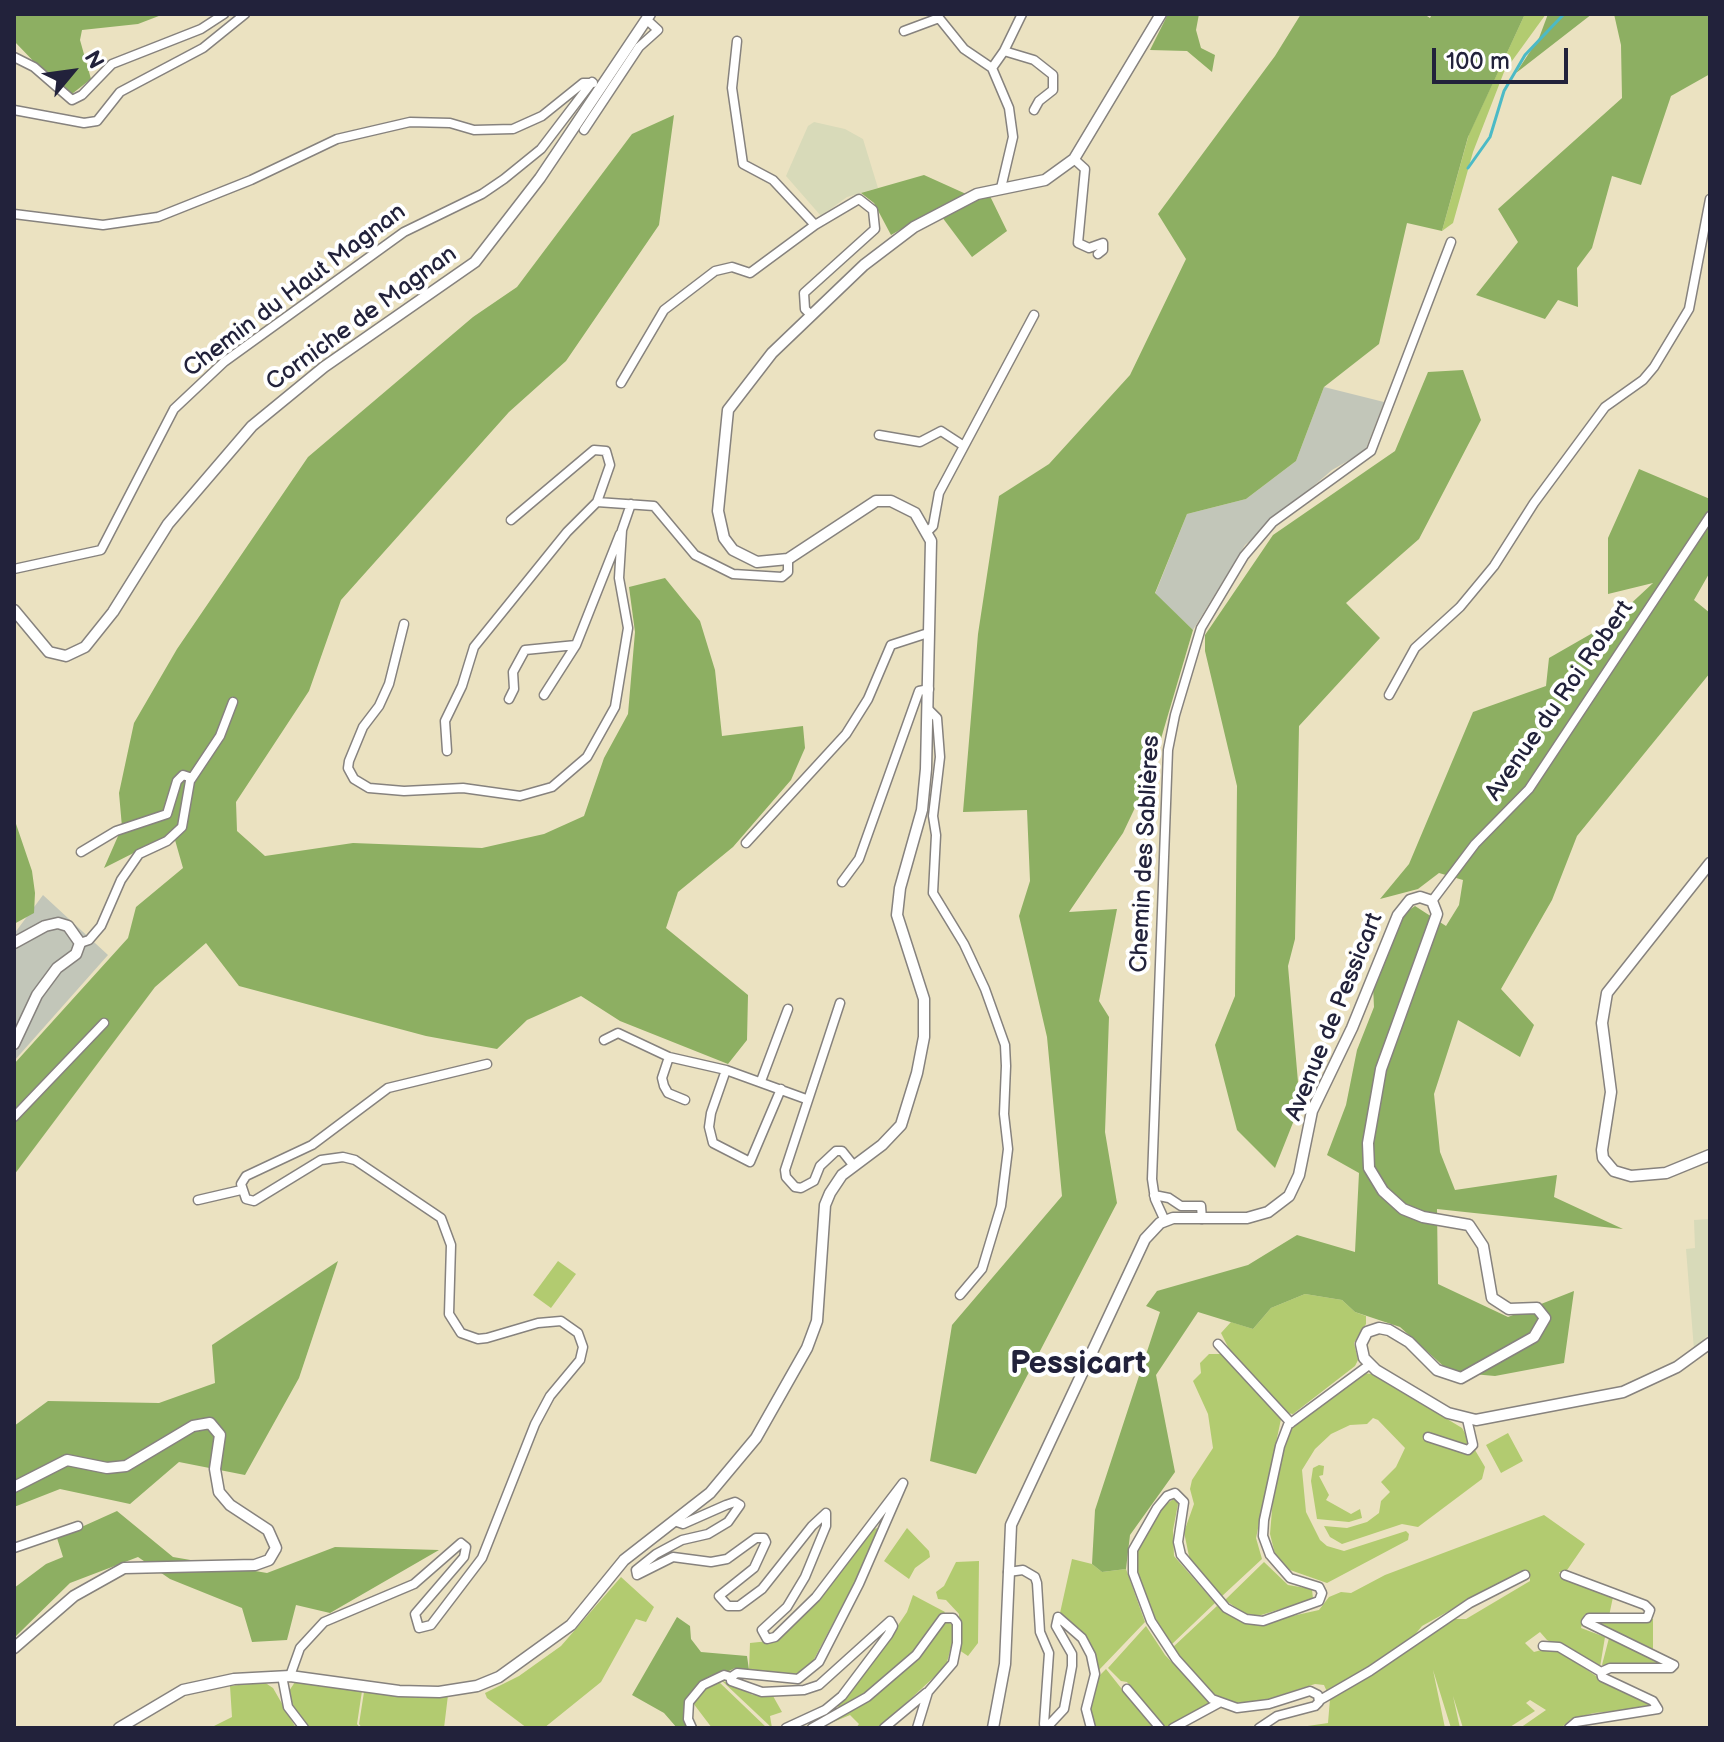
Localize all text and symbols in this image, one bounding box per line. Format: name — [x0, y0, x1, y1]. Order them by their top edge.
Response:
north arrow — [32, 32, 112, 112]
scale bar — [1436, 32, 1572, 82]
text: N — [78, 46, 109, 74]
text: 100 m — [1446, 47, 1510, 76]
street label: Chemin du Haut Magnan — [178, 198, 412, 384]
street label: Corniche de Magnan — [261, 240, 463, 398]
street label: Avenue du Roi Robert — [1480, 595, 1640, 807]
street label: Chemin des Sablières — [1125, 735, 1167, 973]
street label: Avenue de Pessicart — [1280, 909, 1390, 1125]
district label: Pessicart — [1010, 1346, 1146, 1384]

